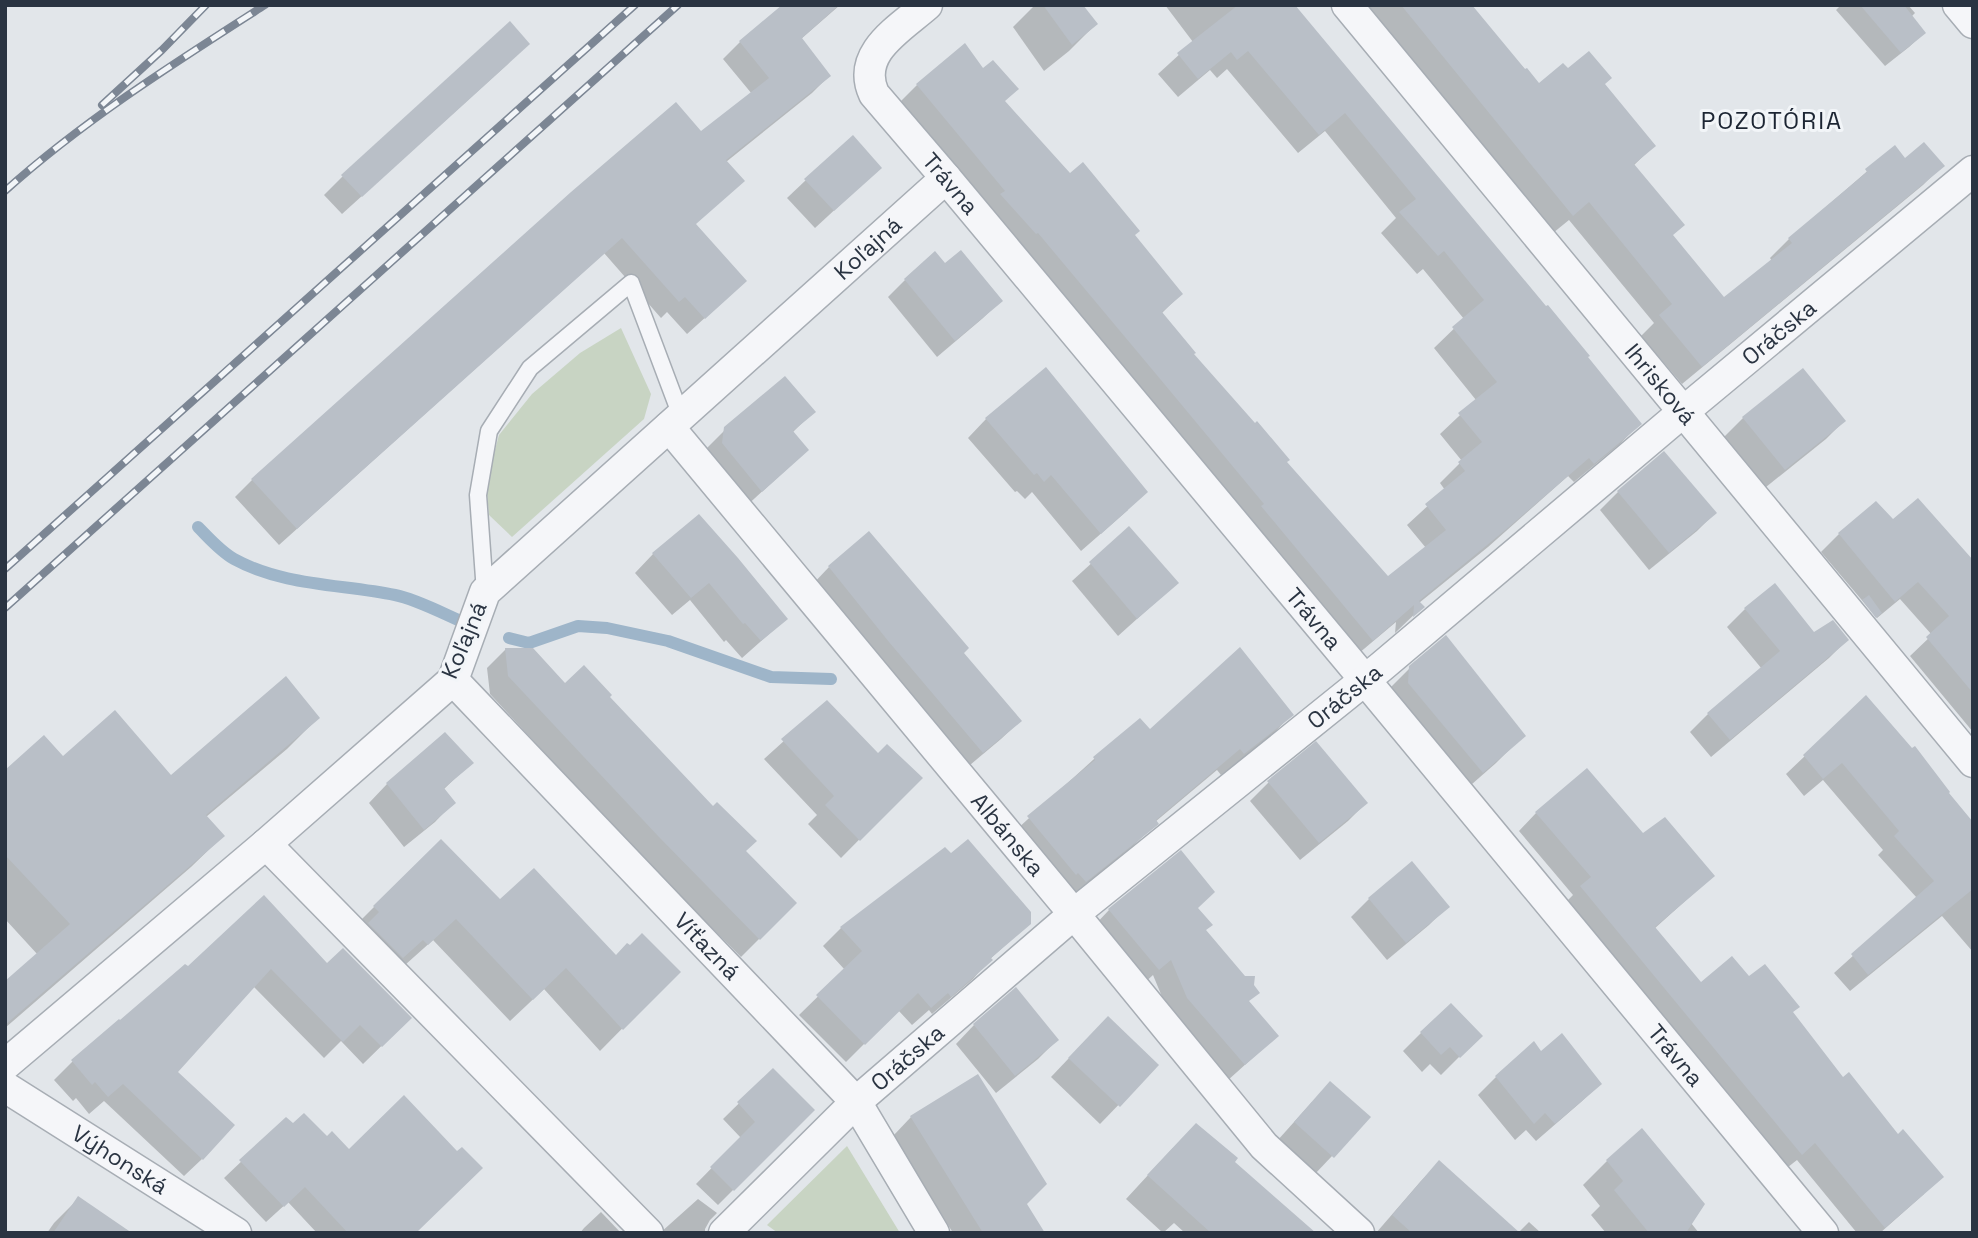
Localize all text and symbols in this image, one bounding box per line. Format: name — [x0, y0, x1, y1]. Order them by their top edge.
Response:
district label: POZOTÓRIA — [1701, 105, 1843, 136]
street label: Trávna — [916, 146, 985, 221]
street label: Koľajná — [828, 210, 908, 286]
street label: Oráčska — [1736, 293, 1822, 372]
street label: Ihrisková — [1618, 337, 1703, 431]
street label: Trávna — [1279, 581, 1349, 656]
street label: Koľajná — [434, 597, 494, 683]
street label: Oráčska — [1301, 657, 1388, 736]
street label: Albánska — [964, 787, 1051, 882]
street label: Víťazná — [668, 906, 747, 986]
street label: Oráčska — [864, 1018, 951, 1098]
street label: Trávna — [1641, 1018, 1710, 1093]
street label: Výhonská — [66, 1118, 174, 1201]

